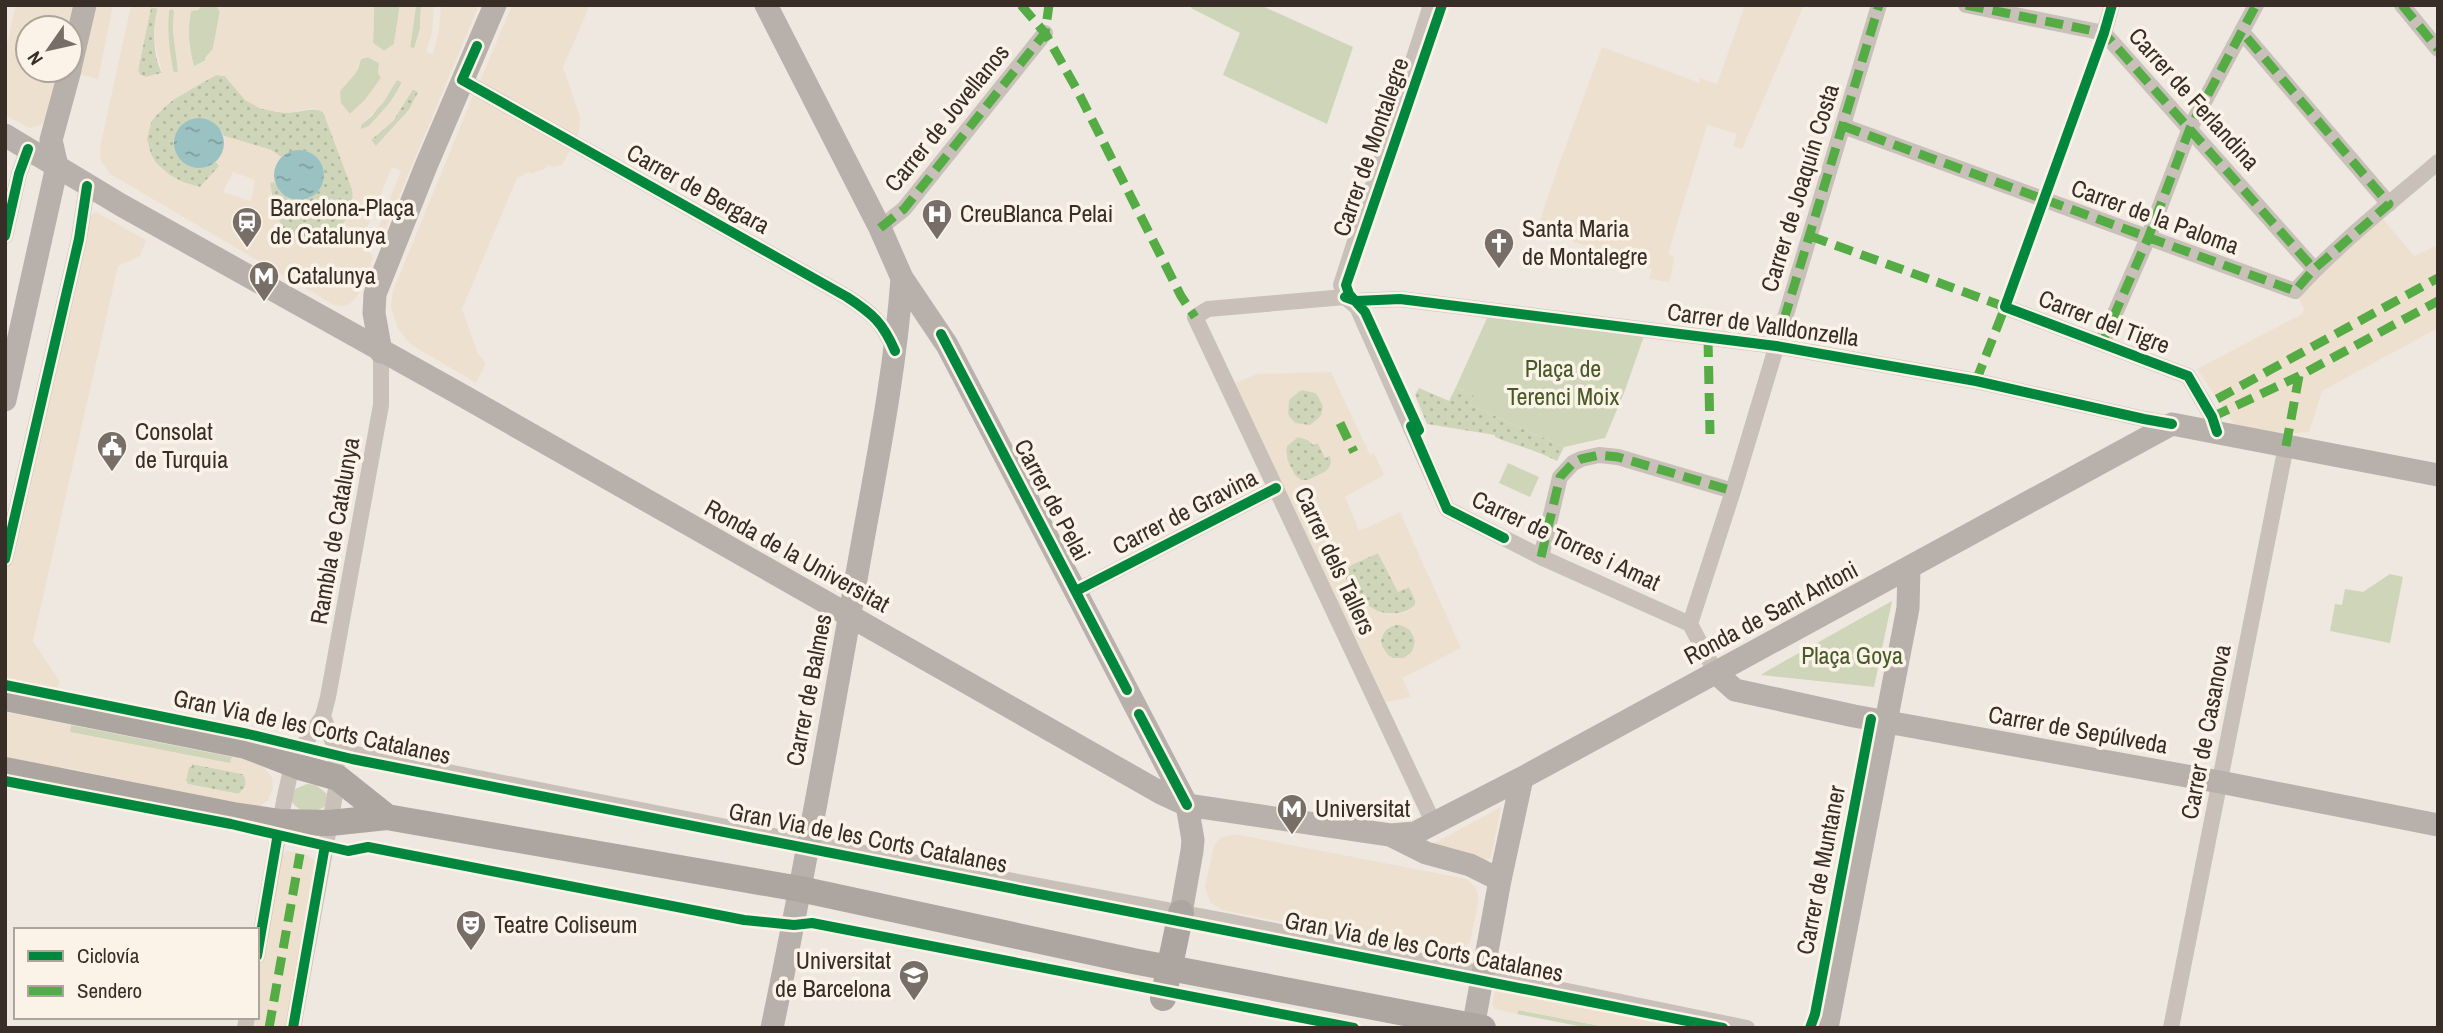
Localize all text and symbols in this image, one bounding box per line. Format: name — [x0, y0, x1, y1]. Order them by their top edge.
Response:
north arrow — [14, 14, 84, 84]
street label: Carrer de Ferlandina — [2122, 20, 2267, 177]
street label: Carrer de Jovellanos — [877, 37, 1016, 198]
text: N — [21, 47, 49, 70]
street label: Carrer de Montalegre — [1324, 53, 1416, 240]
street label: Carrer de Joaquín Costa — [1752, 80, 1846, 295]
street label: Carrer de Bergara — [621, 136, 776, 241]
street label: Carrer de la Paloma — [2067, 171, 2244, 261]
place label: Barcelona-Plaça de Catalunya — [270, 191, 414, 251]
hospital icon: CreuBlanca Pelai — [920, 197, 954, 241]
place label: CreuBlanca Pelai — [960, 197, 1113, 229]
station icon: Barcelona-Plaça de Catalunya — [230, 205, 264, 249]
place label: Santa Maria de Montalegre — [1522, 212, 1648, 272]
church icon: Santa Maria de Montalegre — [1482, 226, 1516, 270]
metro station icon: Catalunya — [247, 259, 281, 303]
place label: Catalunya — [287, 259, 376, 291]
street label: Carrer del Tigre — [2034, 281, 2175, 361]
street label: Carrer de Valldonzella — [1665, 295, 1861, 353]
park label: Plaça de Terenci Moix — [1507, 352, 1619, 412]
place label: Consolat de Turquia — [135, 415, 228, 475]
public building icon: Consolat de Turquia — [95, 429, 129, 473]
street label: Carrer de Pelai — [1007, 433, 1098, 566]
street label: Rambla de Catalunya — [302, 435, 366, 627]
street label: Carrer de Gravina — [1107, 461, 1263, 561]
street label: Carrer dels Tallers — [1288, 481, 1384, 640]
street label: Carrer de Torres i Amat — [1467, 482, 1666, 598]
street label: Ronda de la Universitat — [699, 491, 896, 619]
street label: Ronda de Sant Antoni — [1678, 553, 1863, 671]
street label: Carrer de Balmes — [778, 611, 838, 769]
park label: Plaça Goya — [1801, 639, 1903, 671]
street label: Carrer de Casanova — [2172, 642, 2238, 822]
street label: Gran Via de les Corts Catalanes — [170, 681, 454, 771]
street label: Carrer de Sepúlveda — [1986, 697, 2170, 761]
street label: Carrer de Muntaner — [1788, 782, 1852, 957]
metro station icon: Universitat — [1275, 792, 1309, 836]
place label: Universitat — [1315, 792, 1411, 824]
street label: Gran Via de les Corts Catalanes — [726, 794, 1010, 880]
street label: Gran Via de les Corts Catalanes — [1282, 903, 1566, 989]
theatre icon: Teatre Coliseum — [454, 908, 488, 952]
place label: Teatre Coliseum — [494, 908, 637, 940]
legend — [14, 928, 259, 1019]
text: Ciclovía — [77, 941, 140, 970]
place label: Universitat de Barcelona — [775, 944, 892, 1004]
school or university icon: Universitat de Barcelona — [897, 958, 931, 1002]
text: Sendero — [77, 976, 142, 1005]

